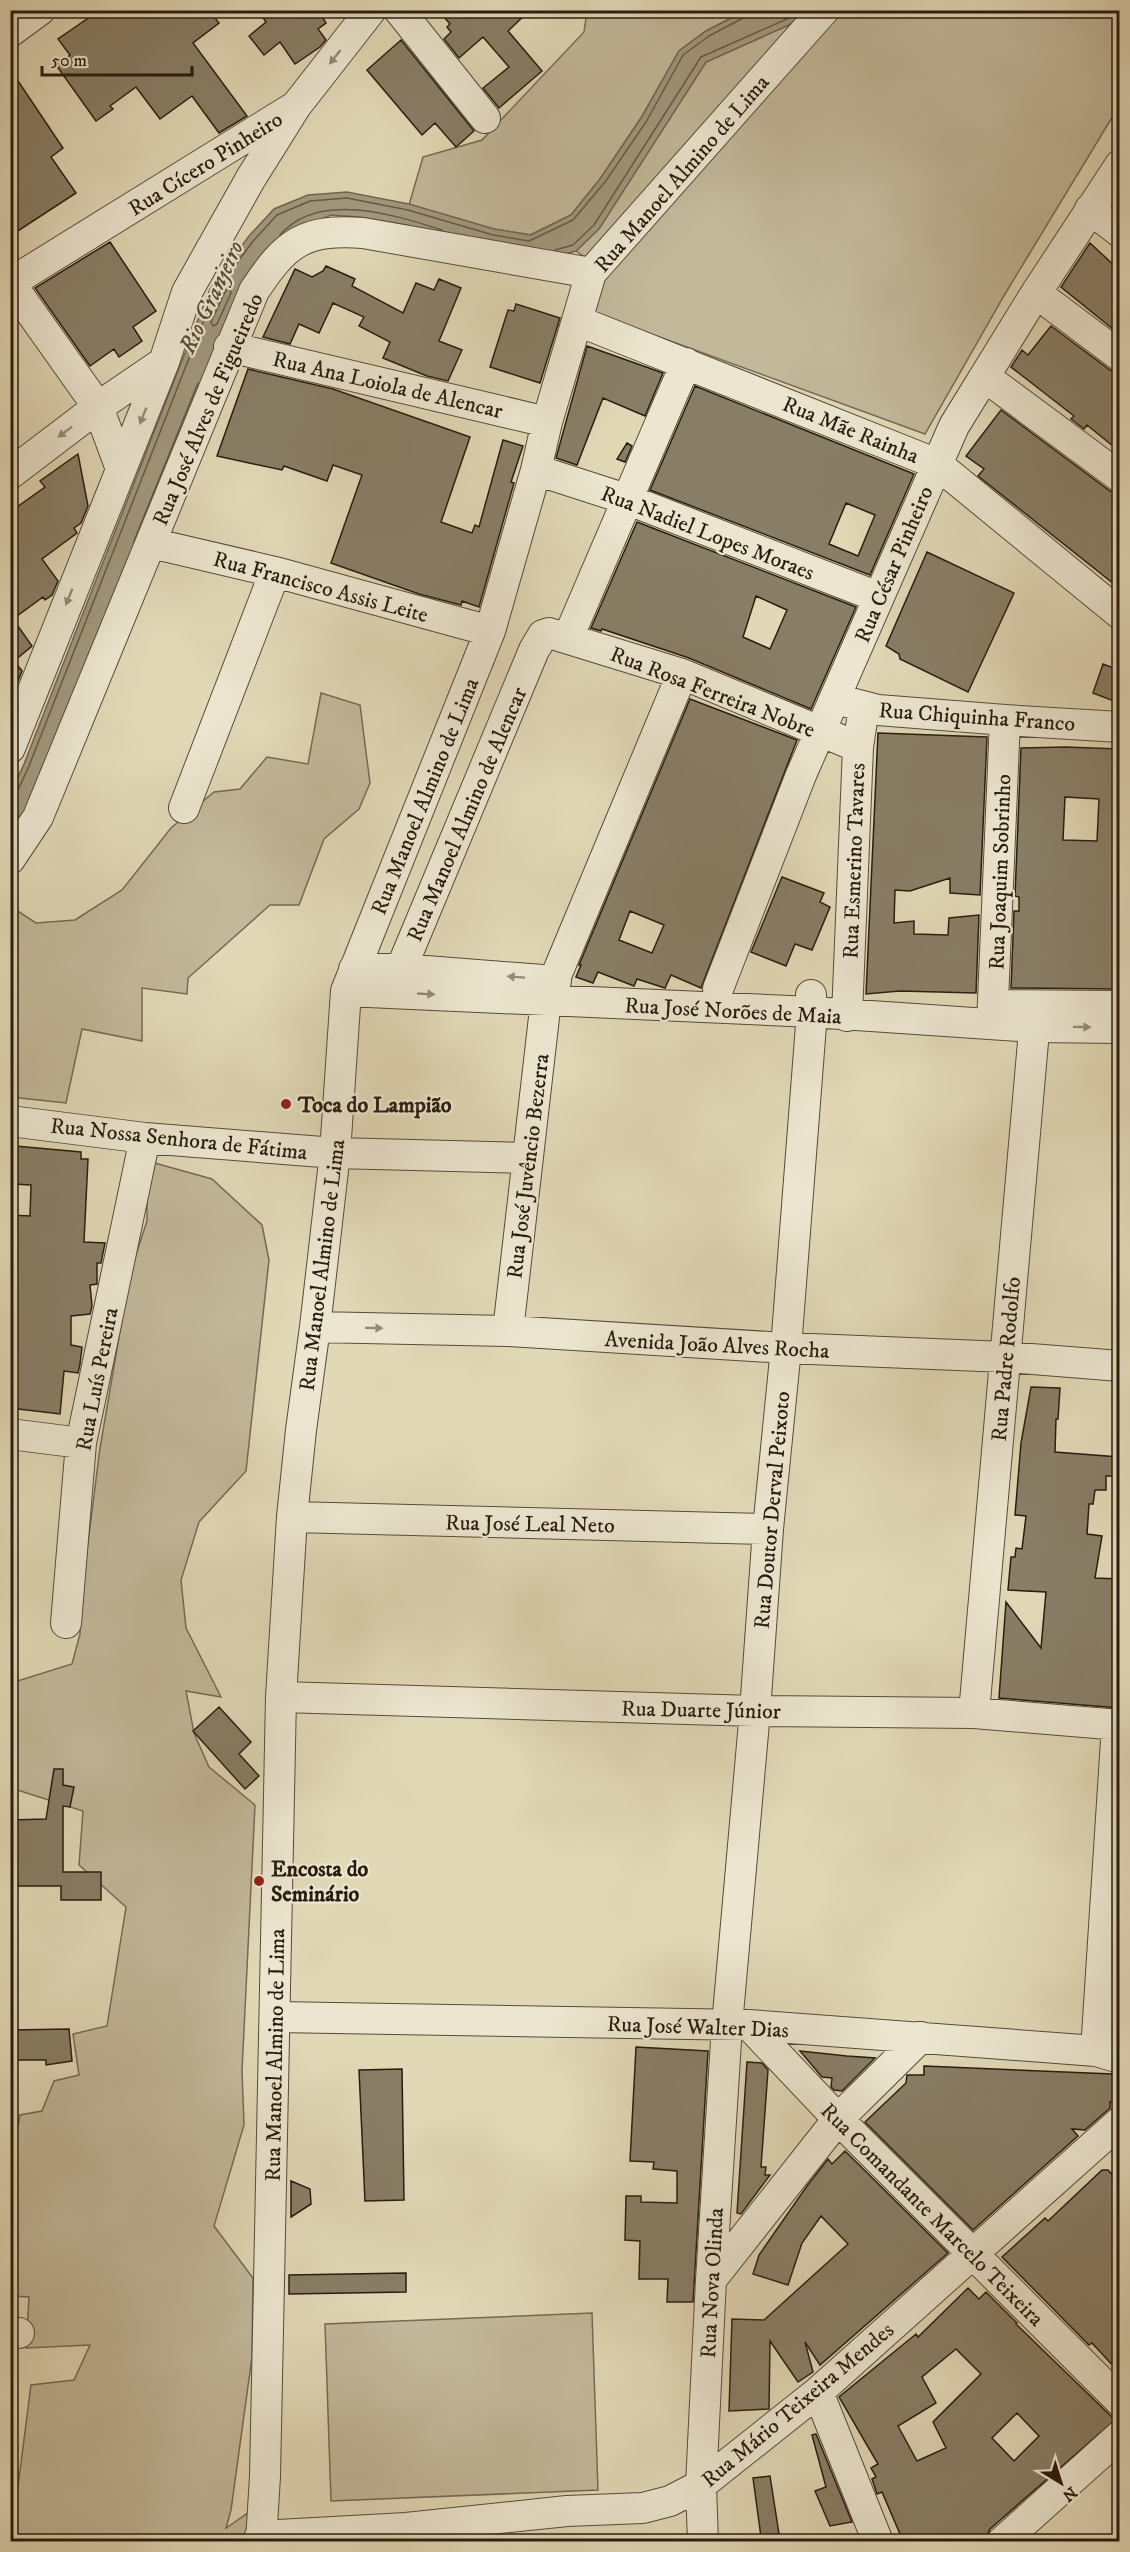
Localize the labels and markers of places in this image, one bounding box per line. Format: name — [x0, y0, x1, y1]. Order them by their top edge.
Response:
place label: Toca do Lampião — [297, 1092, 452, 1119]
marker: Toca do Lampião — [279, 1097, 293, 1111]
place label: Encosta do Seminário — [271, 1856, 369, 1908]
marker: Encosta do Seminário — [252, 1874, 266, 1888]

